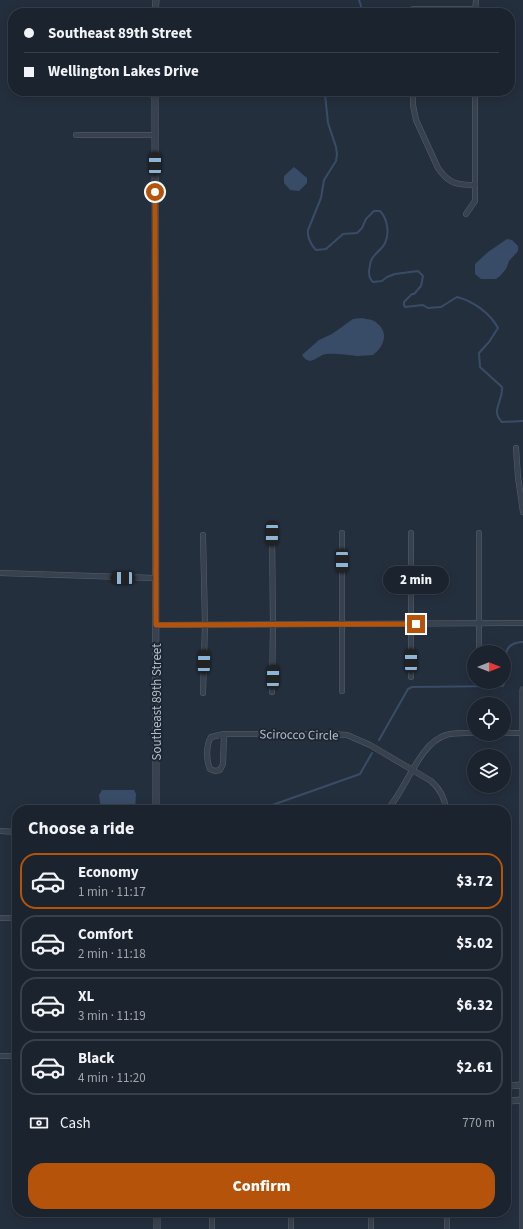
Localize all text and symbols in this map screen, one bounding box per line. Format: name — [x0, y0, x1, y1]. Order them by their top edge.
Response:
text: Southeast 89th Street — [48, 23, 192, 44]
text: Wellington Lakes Drive — [48, 61, 199, 82]
car — [149, 152, 161, 176]
route start — [146, 183, 164, 201]
car — [266, 522, 278, 546]
car — [336, 549, 348, 573]
callout: 2 min — [383, 566, 449, 594]
text: 2 min — [400, 571, 432, 589]
car — [111, 572, 135, 584]
route end — [407, 615, 425, 633]
street label: Southeast 89th Street — [148, 643, 166, 761]
north arrow — [467, 645, 511, 689]
map controls — [467, 645, 511, 793]
car — [405, 649, 417, 673]
car — [198, 650, 210, 674]
car — [267, 665, 279, 689]
button: locate — [467, 697, 511, 741]
street label: Scirocco Circle — [259, 725, 339, 745]
button: layers — [467, 749, 511, 793]
text: Choose a ride — [28, 816, 134, 841]
text: Economy — [78, 862, 139, 883]
icon: car — [30, 863, 66, 899]
text: $3.72 — [456, 871, 493, 892]
text: 1 min · 11:17 — [78, 883, 146, 901]
text: Comfort — [78, 924, 133, 945]
icon: car — [30, 925, 66, 961]
text: $5.02 — [456, 933, 493, 954]
text: 2 min · 11:18 — [78, 945, 146, 963]
text: XL — [78, 986, 94, 1007]
icon: car — [30, 987, 66, 1023]
text: $6.32 — [456, 995, 493, 1016]
text: 3 min · 11:19 — [78, 1007, 146, 1025]
text: Black — [78, 1048, 115, 1069]
icon: car — [30, 1049, 66, 1085]
text: $2.61 — [456, 1057, 493, 1078]
text: 4 min · 11:20 — [78, 1069, 146, 1087]
icon: cash — [28, 1112, 50, 1134]
text: Cash — [60, 1113, 91, 1134]
text: 770 m — [462, 1114, 495, 1132]
button: Confirm — [28, 1163, 495, 1209]

